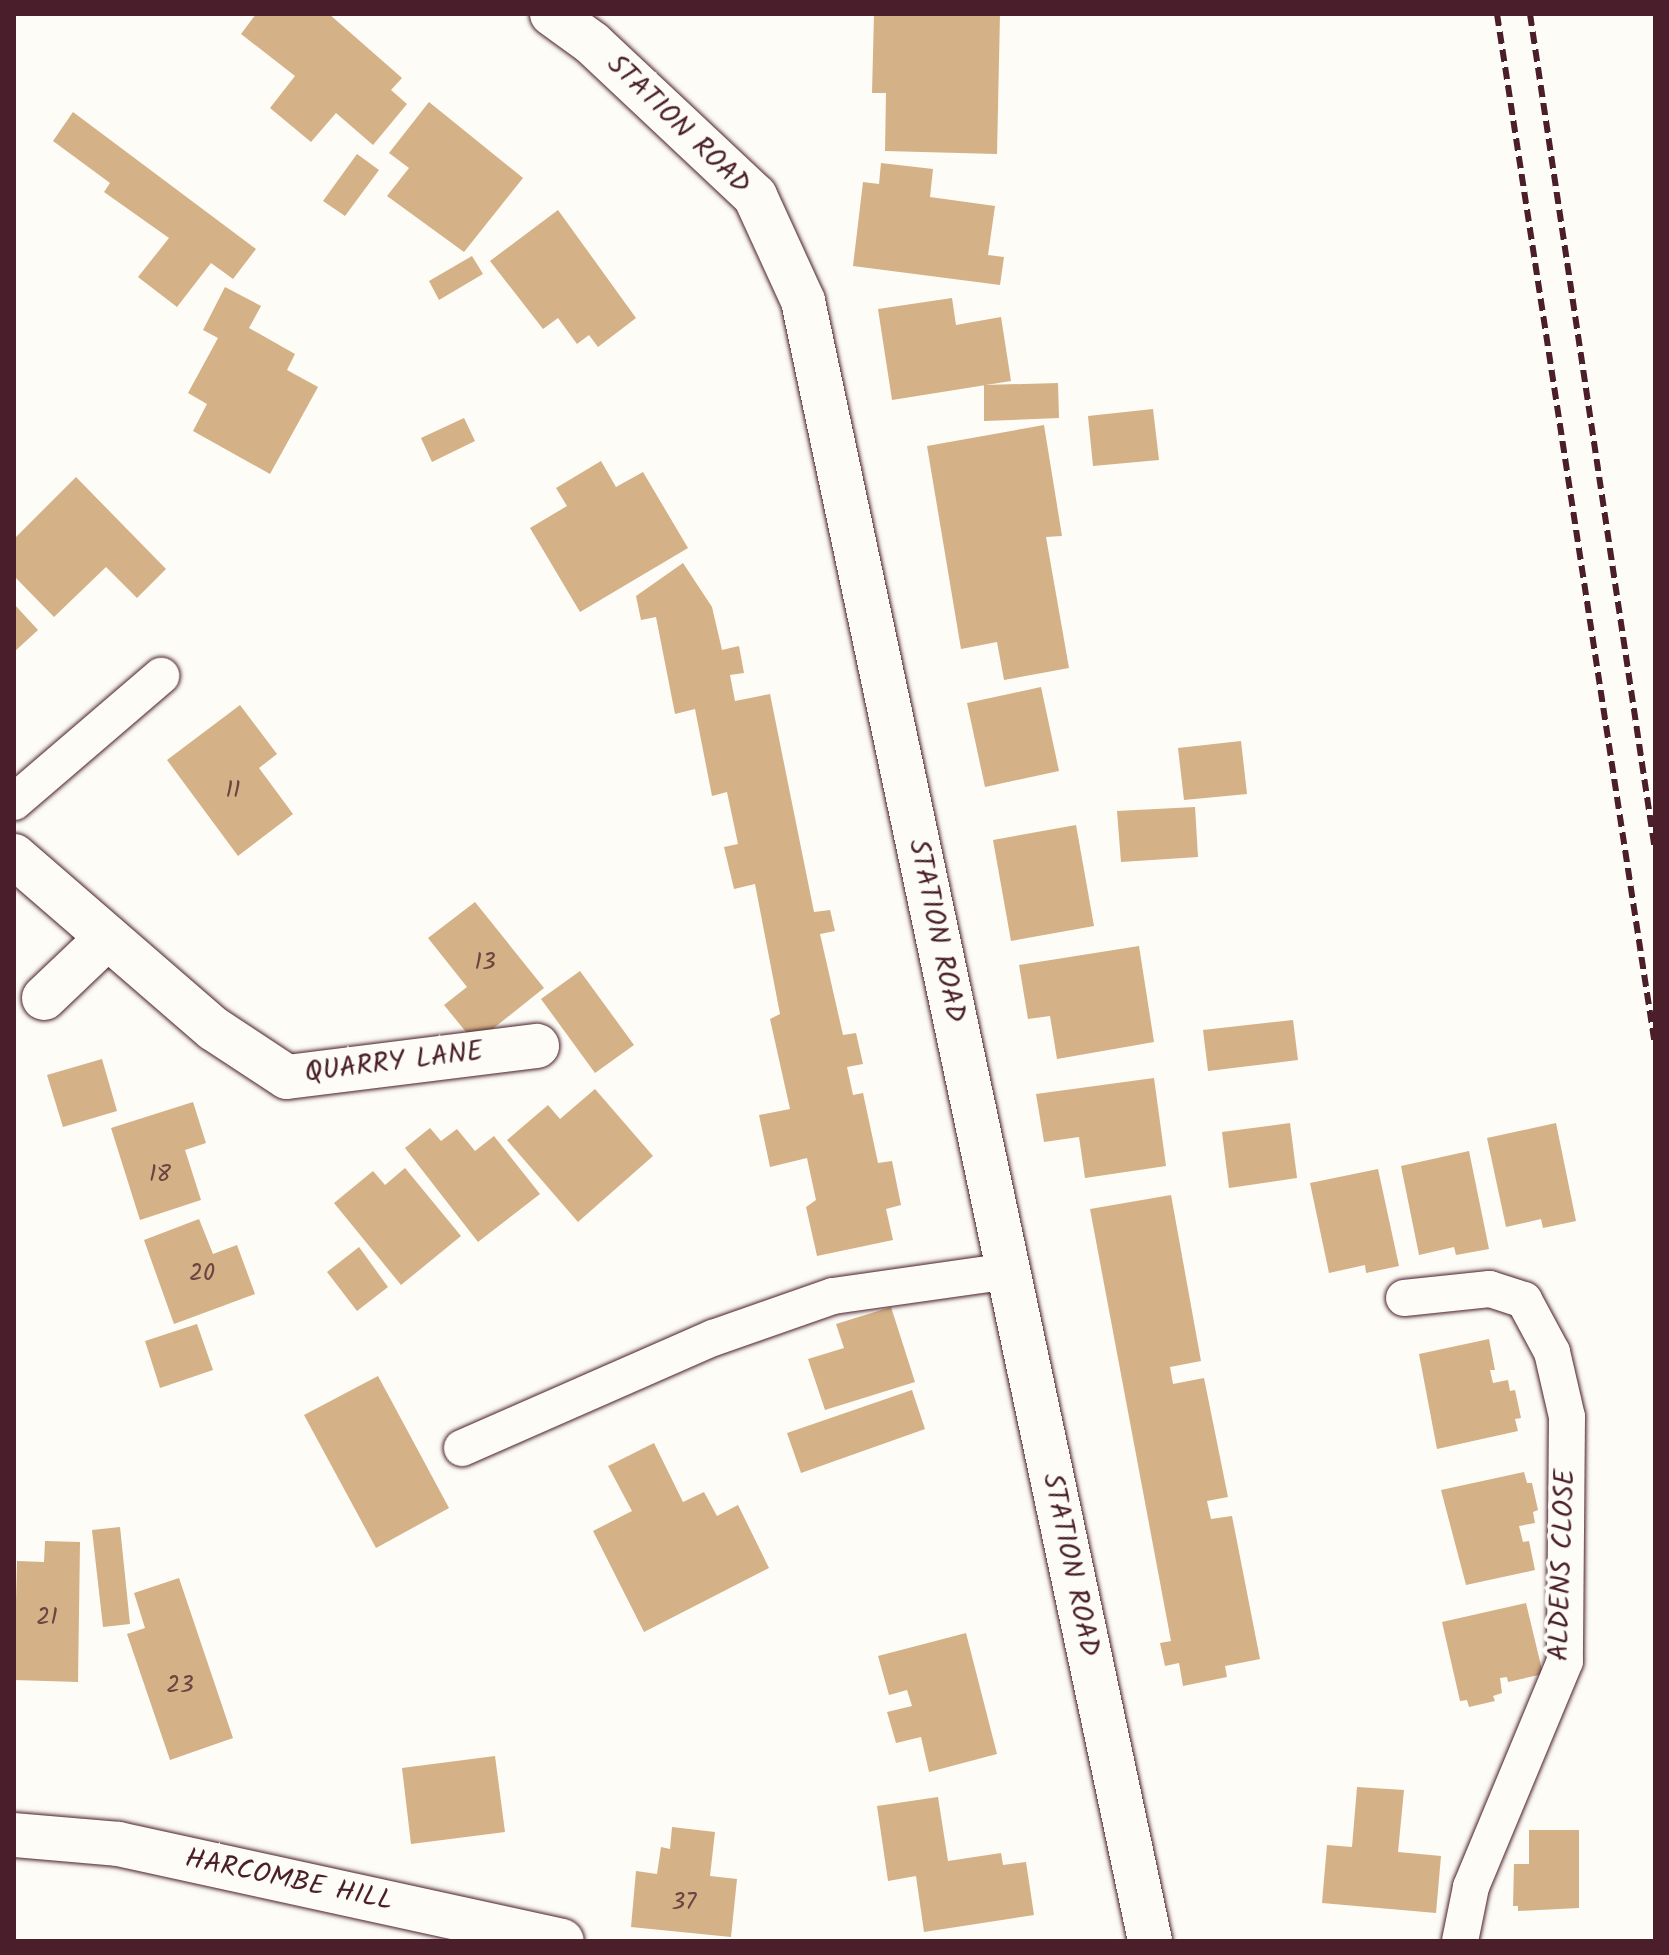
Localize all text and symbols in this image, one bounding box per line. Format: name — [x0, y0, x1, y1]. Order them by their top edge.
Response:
street label: STATION ROAD — [599, 48, 757, 202]
house number: 11 — [225, 777, 241, 805]
street label: STATION ROAD — [900, 836, 972, 1026]
house number: 13 — [474, 949, 496, 977]
street label: QUARRY LANE — [303, 1035, 485, 1091]
house number: 18 — [149, 1161, 171, 1189]
house number: 20 — [189, 1260, 215, 1288]
street label: ALDENS CLOSE — [1543, 1468, 1583, 1662]
street label: STATION ROAD — [1034, 1470, 1106, 1660]
house number: 21 — [36, 1604, 58, 1632]
house number: 23 — [166, 1672, 194, 1700]
street label: HARCOMBE HILL — [182, 1843, 396, 1919]
house number: 37 — [672, 1889, 696, 1917]

